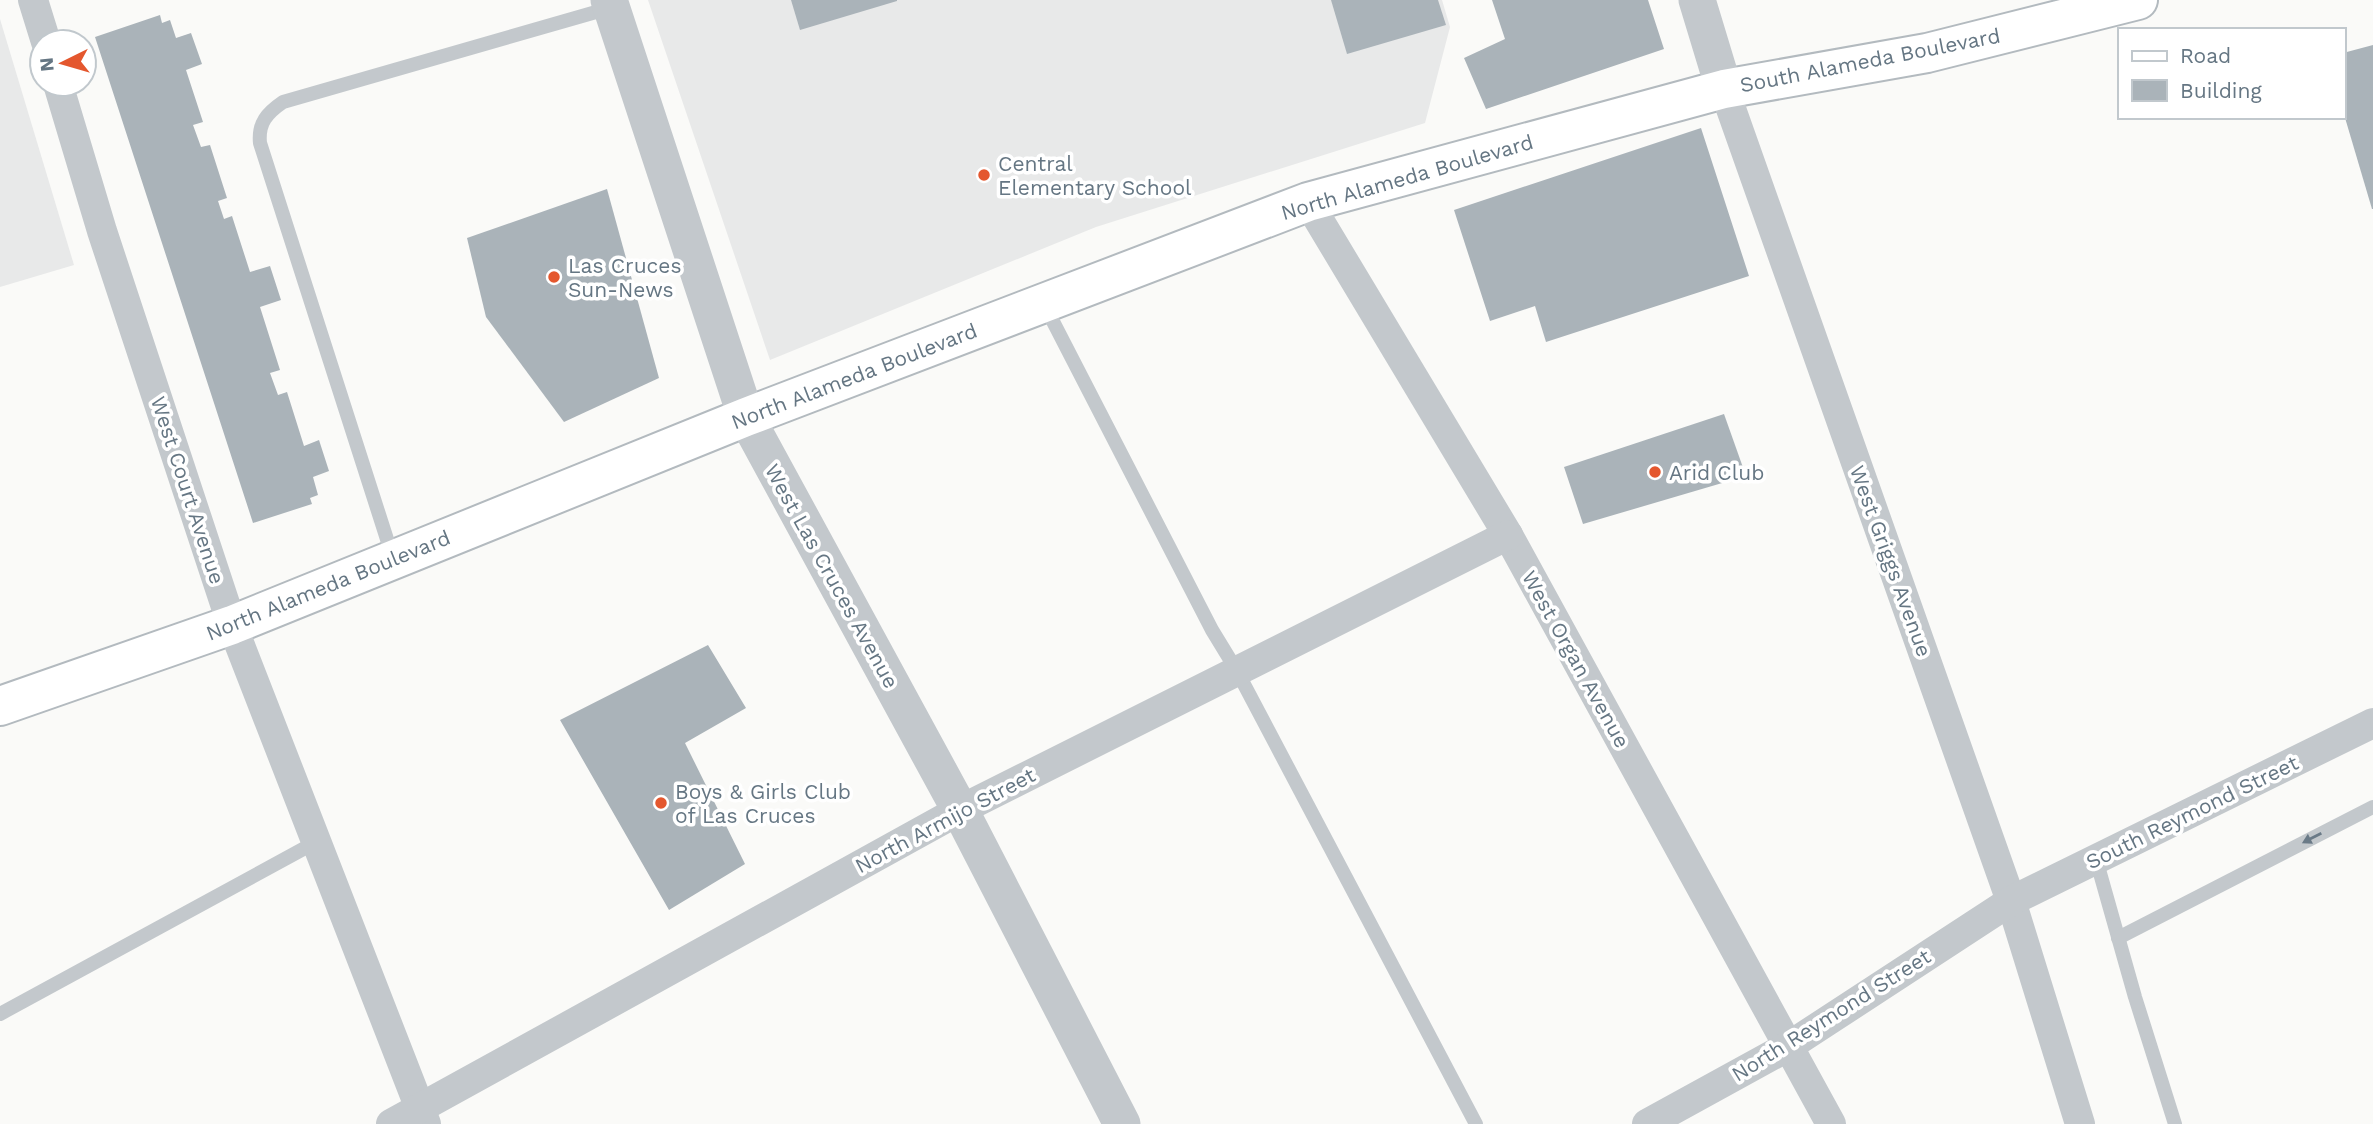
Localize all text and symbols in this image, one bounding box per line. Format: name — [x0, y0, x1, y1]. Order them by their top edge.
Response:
street label: South Alameda Boulevard — [1738, 22, 2002, 98]
north arrow — [28, 28, 98, 98]
legend — [2118, 28, 2345, 119]
text: Road — [2180, 43, 2231, 68]
text: N — [34, 56, 59, 72]
text: Building — [2180, 78, 2262, 103]
street label: North Alameda Boulevard — [1278, 129, 1536, 225]
place label: Central Elementary School — [998, 151, 1192, 200]
marker: Central Elementary School — [976, 167, 992, 183]
place label: Las Cruces Sun-News — [568, 253, 682, 302]
marker: Las Cruces Sun-News — [546, 269, 562, 285]
street label: North Alameda Boulevard — [728, 317, 980, 435]
street label: West Court Avenue — [146, 393, 230, 587]
street label: West Las Cruces Avenue — [760, 459, 904, 693]
place label: Arid Club — [1669, 460, 1764, 485]
street label: West Griggs Avenue — [1845, 462, 1937, 660]
marker: Arid Club — [1647, 464, 1663, 480]
street label: North Alameda Boulevard — [202, 524, 454, 646]
street label: West Organ Avenue — [1517, 566, 1635, 752]
street label: South Reymond Street — [2082, 750, 2302, 874]
street label: North Armijo Street — [851, 762, 1040, 878]
place label: Boys & Girls Club of Las Cruces — [675, 779, 851, 828]
marker: Boys & Girls Club of Las Cruces — [653, 795, 669, 811]
one-way arrow — [2302, 833, 2322, 844]
street label: North Reymond Street — [1727, 943, 1935, 1087]

